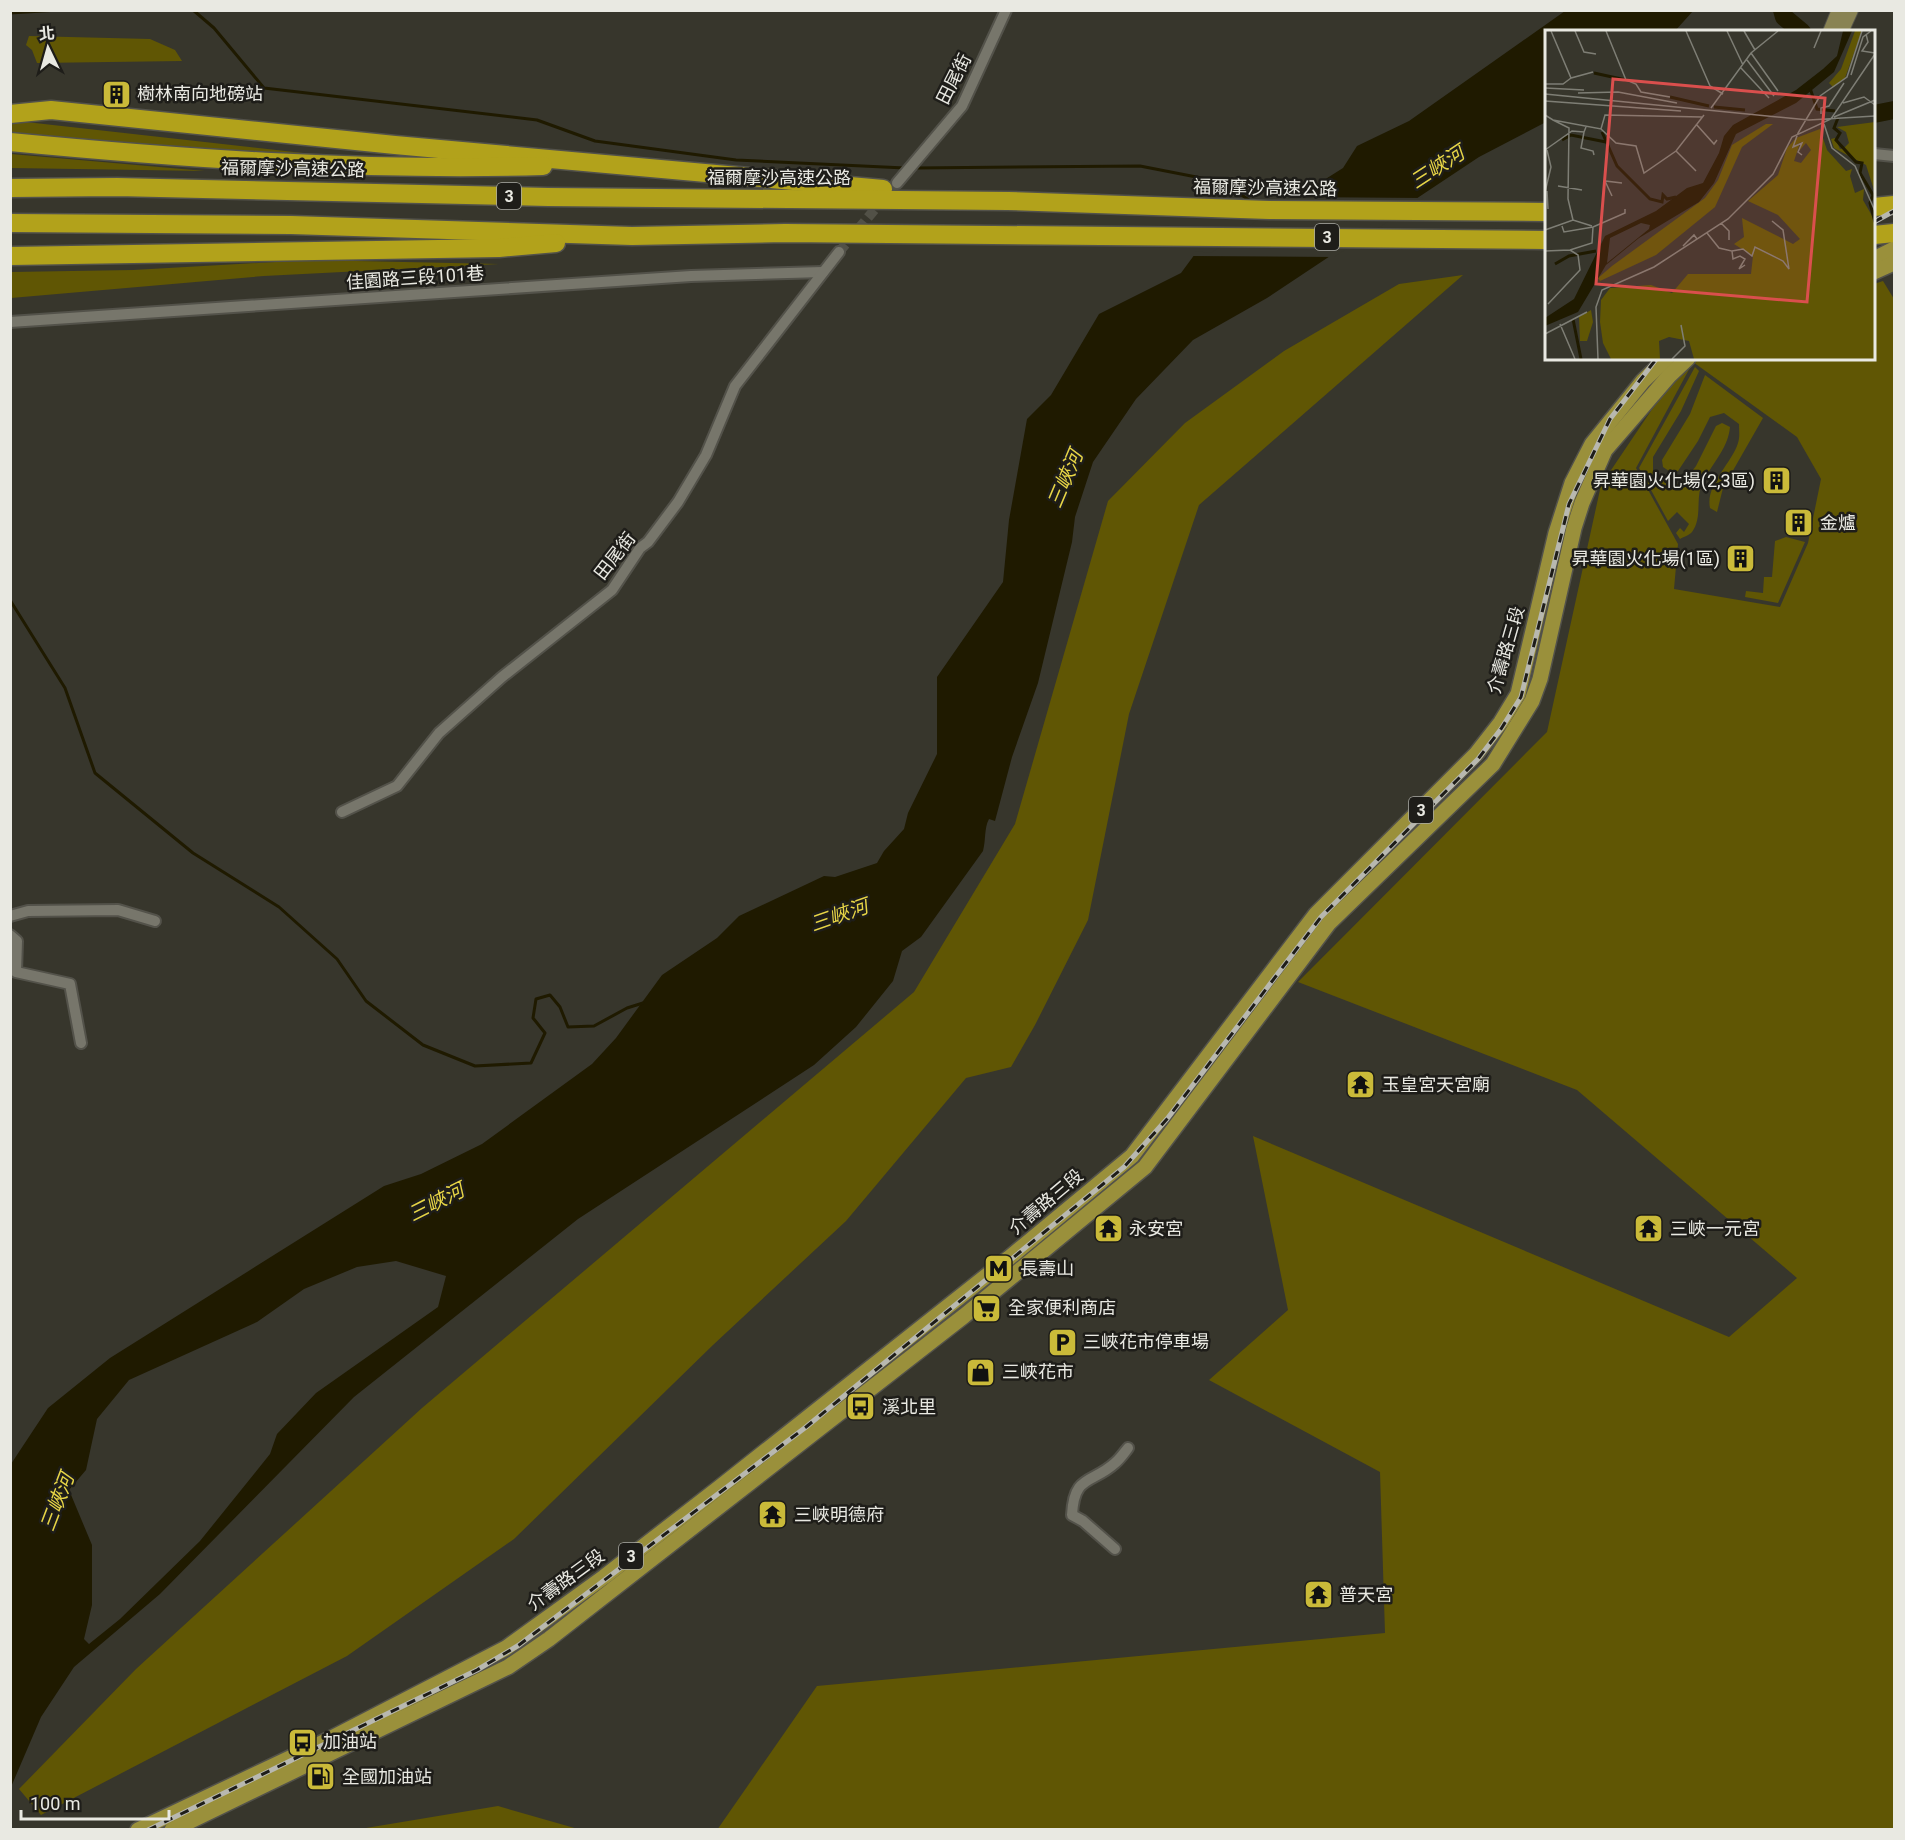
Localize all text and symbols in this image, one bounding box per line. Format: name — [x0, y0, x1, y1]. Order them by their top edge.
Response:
north arrow — [18, 18, 78, 78]
text: 北 — [38, 23, 56, 44]
inset map — [1545, 30, 1875, 360]
street label: 田尾街 — [932, 50, 975, 108]
building icon: 樹林南向地磅站 — [100, 78, 132, 110]
place label: 樹林南向地磅站 — [137, 83, 263, 104]
water label: 三峽河 — [1405, 138, 1472, 193]
street label: 福爾摩沙高速公路 — [221, 157, 365, 180]
street label: 福爾摩沙高速公路 — [707, 167, 851, 188]
street label: 福爾摩沙高速公路 — [1193, 176, 1337, 199]
road number: 3 — [497, 183, 521, 209]
road number: 3 — [1315, 224, 1339, 250]
street label: 佳園路三段101巷 — [345, 262, 485, 293]
water label: 三峽河 — [1042, 443, 1089, 511]
building icon: 昇華園火化場(2,3區) — [1760, 465, 1792, 497]
place label: 昇華園火化場(2,3區) — [1593, 470, 1755, 492]
building icon: 金爐 — [1783, 507, 1815, 539]
place label: 金爐 — [1820, 512, 1856, 533]
street label: 田尾街 — [590, 528, 640, 583]
building icon: 昇華園火化場(1區) — [1725, 543, 1757, 575]
place label: 昇華園火化場(1區) — [1571, 548, 1720, 570]
street label: 介壽路三段 — [1483, 604, 1528, 696]
road number: 3 — [1409, 797, 1433, 823]
water label: 三峽河 — [807, 893, 875, 936]
temple icon: 玉皇宮天宮廟 — [1345, 1069, 1377, 1101]
place label: 玉皇宮天宮廟 — [1382, 1074, 1490, 1095]
street label: 介壽路三段 — [1004, 1165, 1087, 1239]
water label: 三峽河 — [404, 1176, 472, 1226]
temple icon: 永安宮 — [1092, 1213, 1124, 1245]
temple icon: 三峽一元宮 — [1633, 1213, 1665, 1245]
place label: 永安宮 — [1129, 1218, 1183, 1239]
place label: 三峽一元宮 — [1670, 1218, 1760, 1239]
metro station icon: 長壽山 — [983, 1253, 1015, 1285]
place label: 長壽山 — [1020, 1258, 1074, 1279]
supermarket icon: 全家便利商店 — [971, 1292, 1003, 1324]
place label: 全家便利商店 — [1008, 1297, 1116, 1318]
parking icon: 三峽花市停車場 — [1046, 1326, 1078, 1358]
place label: 三峽花市停車場 — [1083, 1331, 1209, 1352]
shop icon: 三峽花市 — [965, 1356, 997, 1388]
place label: 三峽花市 — [1002, 1361, 1074, 1382]
bus stop icon: 溪北里 — [845, 1391, 877, 1423]
place label: 溪北里 — [882, 1396, 936, 1417]
water label: 三峽河 — [35, 1466, 80, 1534]
temple icon: 三峽明德府 — [757, 1499, 789, 1531]
place label: 三峽明德府 — [794, 1504, 884, 1525]
road number: 3 — [619, 1543, 643, 1569]
street label: 介壽路三段 — [523, 1545, 608, 1615]
temple icon: 普天宮 — [1302, 1579, 1334, 1611]
place label: 普天宮 — [1339, 1584, 1393, 1605]
bus stop icon: 加油站 — [286, 1726, 318, 1758]
place label: 加油站 — [323, 1731, 377, 1752]
fuel station icon: 全國加油站 — [305, 1761, 337, 1793]
place label: 全國加油站 — [342, 1766, 432, 1787]
scale bar — [21, 1783, 170, 1821]
text: 100 m — [30, 1793, 81, 1814]

